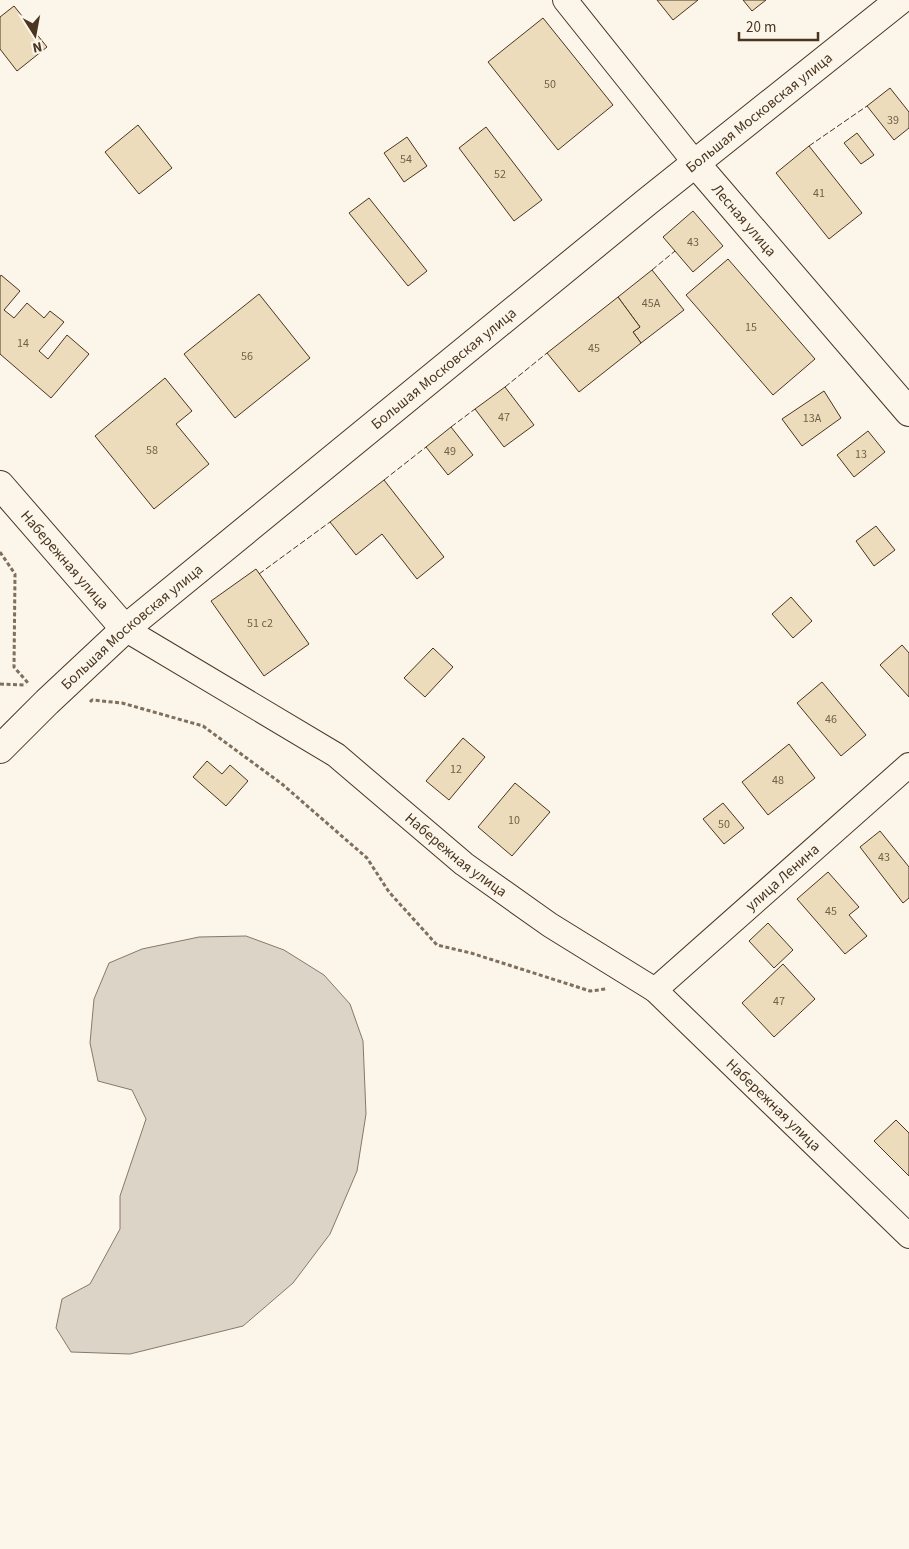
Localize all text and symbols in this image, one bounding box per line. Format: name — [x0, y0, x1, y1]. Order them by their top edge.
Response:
north arrow — [10, 10, 60, 60]
scale bar — [739, 10, 818, 42]
text: 20 m — [746, 17, 776, 38]
text: N — [31, 36, 44, 57]
street label: Большая Московская улица — [681, 48, 837, 178]
house number: 50 — [544, 76, 556, 93]
house number: 39 — [887, 112, 899, 129]
house number: 54 — [400, 151, 412, 168]
house number: 52 — [494, 166, 506, 183]
street label: Лесная улица — [707, 180, 781, 261]
house number: 41 — [813, 185, 825, 202]
house number: 43 — [687, 234, 699, 251]
house number: 45А — [642, 295, 661, 312]
street label: Большая Московская улица — [367, 303, 521, 435]
house number: 15 — [745, 319, 757, 336]
house number: 14 — [17, 335, 29, 352]
house number: 45 — [588, 340, 600, 357]
house number: 56 — [241, 348, 253, 365]
house number: 47 — [498, 409, 510, 426]
house number: 13А — [803, 410, 822, 427]
house number: 58 — [146, 442, 158, 459]
house number: 49 — [444, 443, 456, 460]
house number: 13 — [855, 446, 867, 463]
street label: Набережная улица — [16, 506, 113, 614]
street label: Большая Московская улица — [56, 559, 208, 695]
house number: 51 с2 — [247, 615, 273, 632]
house number: 46 — [825, 711, 837, 728]
house number: 12 — [450, 761, 462, 778]
house number: 48 — [772, 772, 784, 789]
street label: Набережная улица — [400, 808, 511, 902]
house number: 10 — [508, 812, 520, 829]
house number: 50 — [718, 816, 730, 833]
street label: улица Ленина — [741, 839, 824, 916]
house number: 43 — [878, 849, 890, 866]
house number: 45 — [825, 903, 837, 920]
house number: 47 — [773, 993, 785, 1010]
street label: Набережная улица — [721, 1054, 826, 1156]

